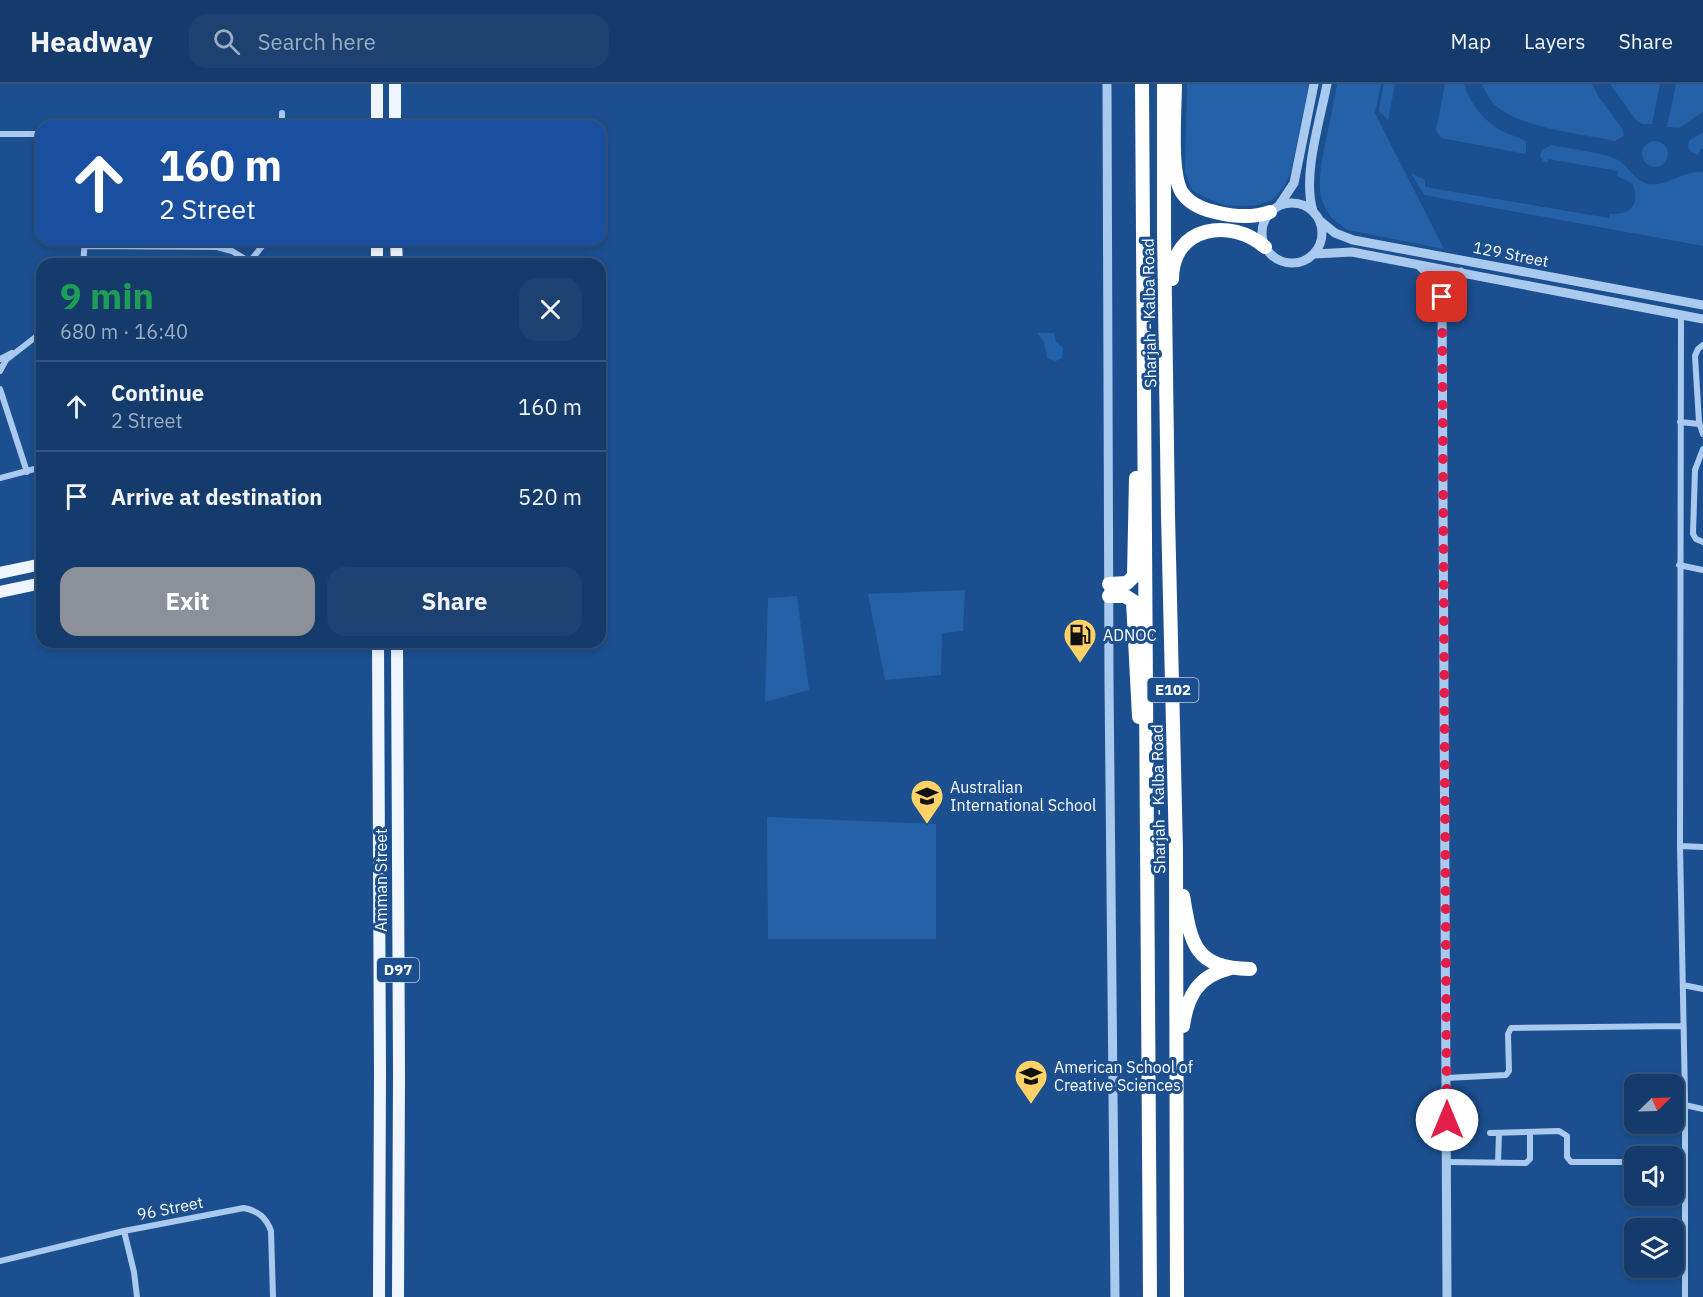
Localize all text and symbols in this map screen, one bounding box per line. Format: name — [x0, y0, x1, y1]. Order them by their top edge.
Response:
search box — [189, 14, 609, 68]
text: Headway — [30, 23, 153, 60]
icon: search — [210, 25, 243, 58]
text: Search here — [258, 27, 376, 56]
text: Map — [1451, 27, 1491, 55]
text: Layers — [1524, 27, 1586, 55]
text: Share — [1619, 27, 1673, 55]
text: 160 m — [159, 138, 282, 193]
icon: ahead — [60, 144, 138, 222]
text: 2 Street — [159, 191, 256, 226]
street label: 129 Street — [1472, 237, 1550, 271]
street label: Sharjah - Kalba Road — [1138, 238, 1160, 388]
pin — [1416, 271, 1467, 322]
text: 9 min — [60, 272, 154, 319]
button: close — [519, 278, 582, 341]
icon: arrive — [1425, 280, 1458, 313]
text: 680 m · 16:40 — [60, 318, 188, 345]
text: Continue — [111, 378, 204, 407]
icon: ahead — [60, 390, 93, 423]
text: 160 m — [518, 392, 582, 421]
text: 2 Street — [111, 407, 183, 434]
icon: arrive — [60, 480, 93, 513]
text: Arrive at destination — [111, 482, 322, 511]
text: 520 m — [518, 482, 582, 511]
button: Exit — [60, 567, 315, 636]
button: Share — [327, 567, 582, 636]
fuel station icon: ADNOC — [1062, 617, 1098, 664]
place label: ADNOC — [1103, 625, 1157, 645]
road number: E102 — [1148, 678, 1198, 702]
street label: Sharjah - Kalba Road — [1147, 724, 1169, 874]
place label: Australian International School — [950, 777, 1096, 815]
school or university icon: Australian International School — [909, 778, 945, 825]
street label: Amman Street — [371, 828, 391, 932]
road number: D97 — [377, 958, 419, 982]
place label: American School of Creative Sciences — [1054, 1057, 1193, 1095]
school or university icon: American School of Creative Sciences — [1013, 1058, 1049, 1105]
north arrow — [1624, 1074, 1684, 1134]
map controls — [1624, 1074, 1684, 1278]
position arrow — [1415, 1088, 1479, 1152]
button: sound — [1624, 1146, 1684, 1206]
street label: 96 Street — [135, 1192, 205, 1224]
button: layers — [1624, 1218, 1684, 1278]

